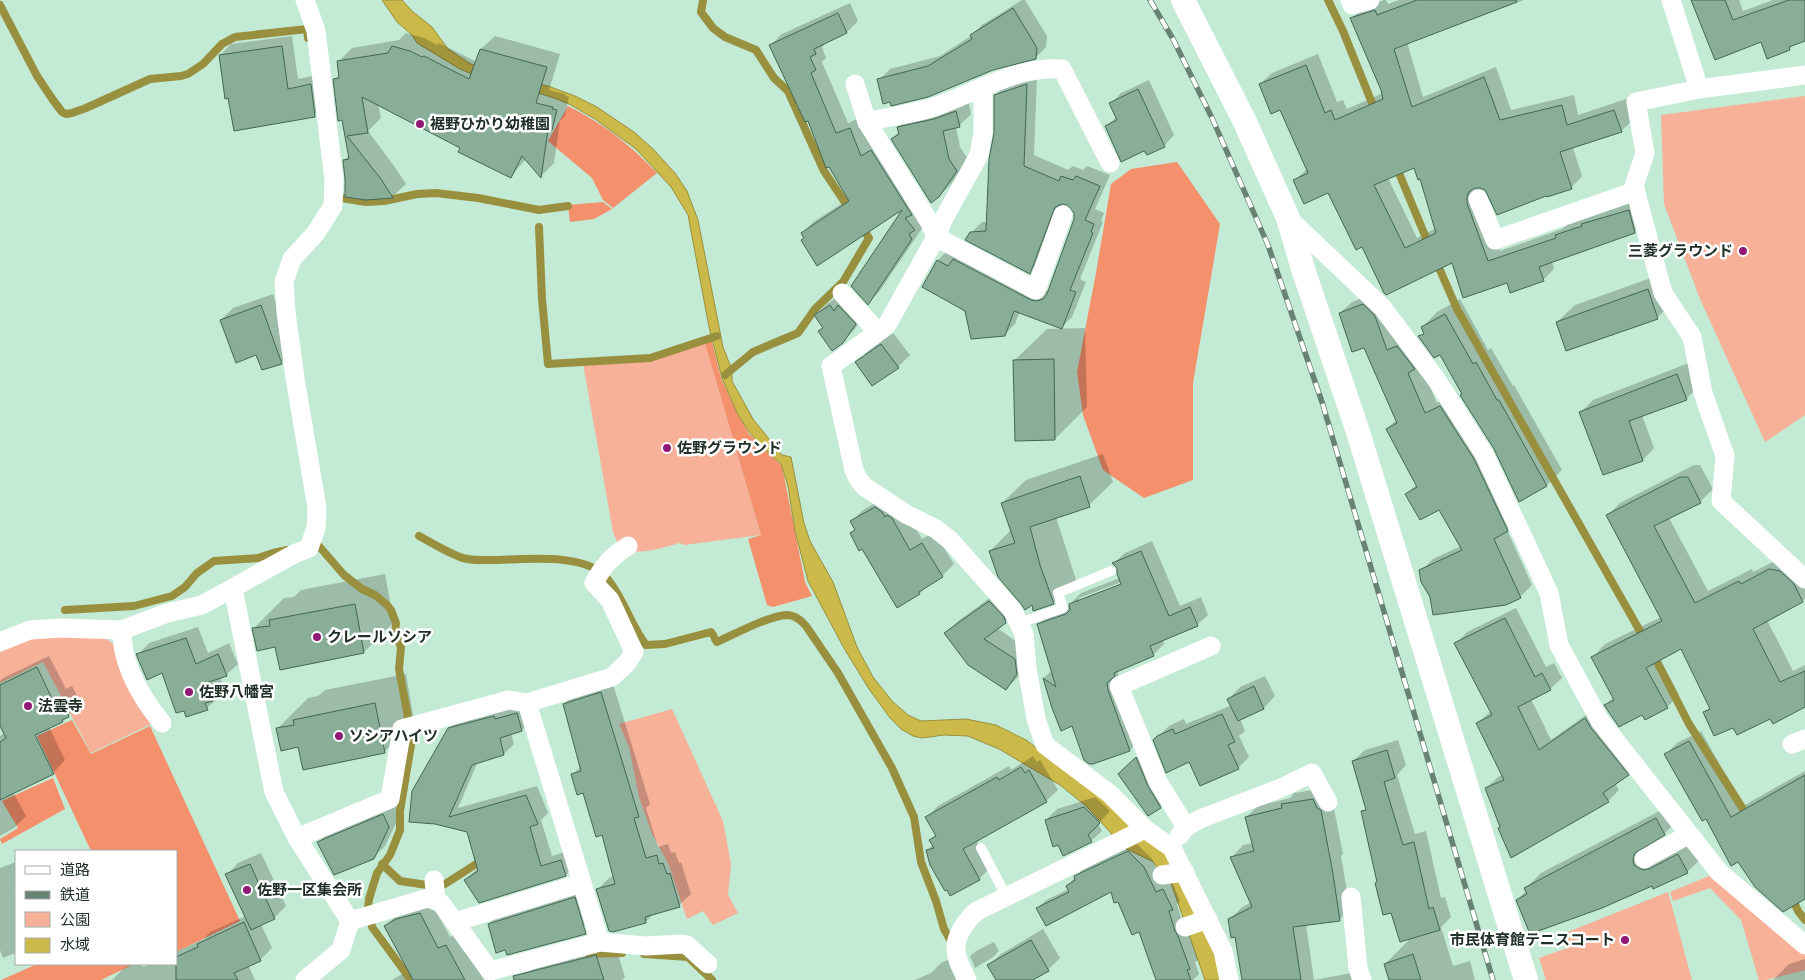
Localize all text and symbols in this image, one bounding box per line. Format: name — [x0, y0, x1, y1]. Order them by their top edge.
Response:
place label: 裾野ひかり幼稚園 — [430, 114, 550, 134]
marker: 裾野ひかり幼稚園 — [414, 118, 426, 130]
place label: 三菱グラウンド — [1628, 241, 1733, 261]
marker: 三菱グラウンド — [1737, 245, 1749, 257]
place label: 佐野グラウンド — [677, 438, 782, 458]
marker: 佐野グラウンド — [661, 442, 673, 454]
place label: クレールソシア — [327, 627, 432, 647]
marker: クレールソシア — [311, 631, 323, 643]
place label: 佐野八幡宮 — [199, 682, 274, 702]
marker: 佐野八幡宮 — [183, 686, 195, 698]
place label: 法雲寺 — [38, 696, 83, 716]
marker: 法雲寺 — [22, 700, 34, 712]
place label: ソシアハイツ — [349, 726, 438, 746]
marker: ソシアハイツ — [333, 730, 345, 742]
legend — [15, 850, 178, 965]
text: 道路 — [60, 860, 90, 880]
place label: 佐野一区集会所 — [257, 880, 362, 900]
marker: 佐野一区集会所 — [241, 884, 253, 896]
text: 鉄道 — [60, 885, 90, 905]
text: 公園 — [60, 910, 90, 930]
place label: 市民体育館テニスコート — [1450, 930, 1615, 950]
marker: 市民体育館テニスコート — [1619, 934, 1631, 946]
text: 水域 — [60, 935, 90, 955]

